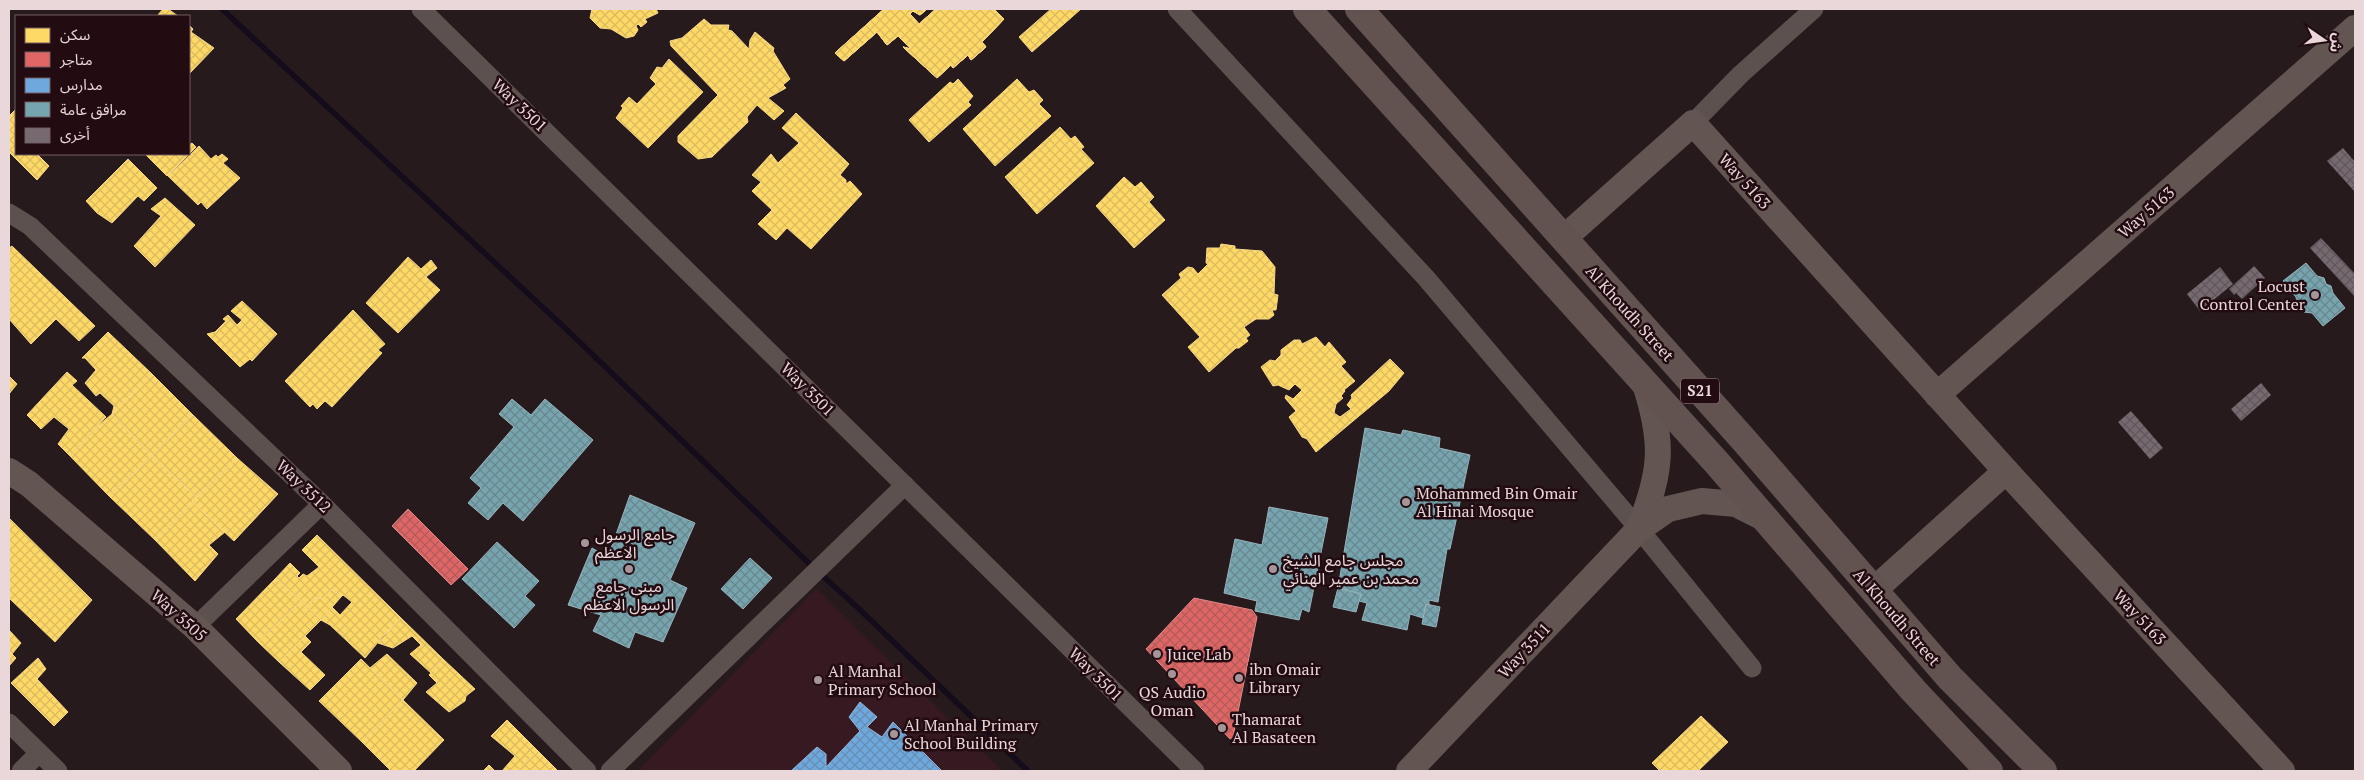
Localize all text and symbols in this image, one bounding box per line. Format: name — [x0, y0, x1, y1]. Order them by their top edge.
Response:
legend — [15, 15, 190, 155]
north arrow — [2299, 15, 2349, 65]
text: سكن — [60, 24, 91, 44]
text: ش — [2326, 32, 2349, 55]
text: متاجر — [59, 49, 93, 69]
street label: Way 3501 — [488, 73, 552, 137]
text: مدارس — [60, 74, 103, 94]
text: مرافق عامة — [60, 99, 127, 120]
text: أخرى — [60, 124, 90, 144]
street label: Way 5163 — [1714, 148, 1776, 214]
street label: Way 5163 — [2113, 181, 2179, 243]
street label: Al Khoudh Street — [1581, 260, 1679, 366]
place label: Locust Control Center — [2199, 275, 2306, 315]
marker: Locust Control Center — [2309, 289, 2321, 301]
street label: Way 3501 — [776, 357, 840, 421]
road number: S21 — [1681, 378, 1719, 404]
street label: Way 3512 — [272, 454, 336, 518]
place label: Mohammed Bin Omair Al Hinai Mosque — [1416, 482, 1578, 522]
marker: Mohammed Bin Omair Al Hinai Mosque — [1400, 496, 1412, 508]
place label: جامع الرسول الاعظم — [595, 523, 675, 565]
marker: جامع الرسول الاعظم — [579, 537, 591, 549]
place label: مجلس جامع الشيخ محمد بن عمير الهنائي — [1283, 549, 1419, 591]
marker: مبنى جامع الرسول الاعظم — [623, 563, 635, 575]
marker: مجلس جامع الشيخ محمد بن عمير الهنائي — [1267, 563, 1279, 575]
street label: Al Khoudh Street — [1849, 564, 1945, 670]
place label: مبنى جامع الرسول الاعظم — [584, 575, 674, 617]
street label: Way 3505 — [146, 584, 212, 646]
street label: Way 5163 — [2109, 585, 2171, 649]
street label: Way 3511 — [1493, 618, 1555, 682]
street label: Way 3501 — [1064, 642, 1128, 706]
place label: Juice Lab — [1167, 643, 1231, 665]
marker: Juice Lab — [1151, 648, 1163, 660]
place label: ibn Omair Library — [1249, 658, 1321, 698]
place label: Al Manhal Primary School — [828, 660, 937, 700]
marker: QS Audio Oman — [1166, 668, 1178, 680]
marker: ibn Omair Library — [1233, 672, 1245, 684]
marker: Al Manhal Primary School — [812, 674, 824, 686]
place label: QS Audio Oman — [1139, 681, 1205, 721]
place label: Thamarat Al Basateen — [1232, 708, 1317, 748]
place label: Al Manhal Primary School Building — [904, 714, 1039, 754]
marker: Thamarat Al Basateen — [1216, 722, 1228, 734]
marker: Al Manhal Primary School Building — [888, 728, 900, 740]

